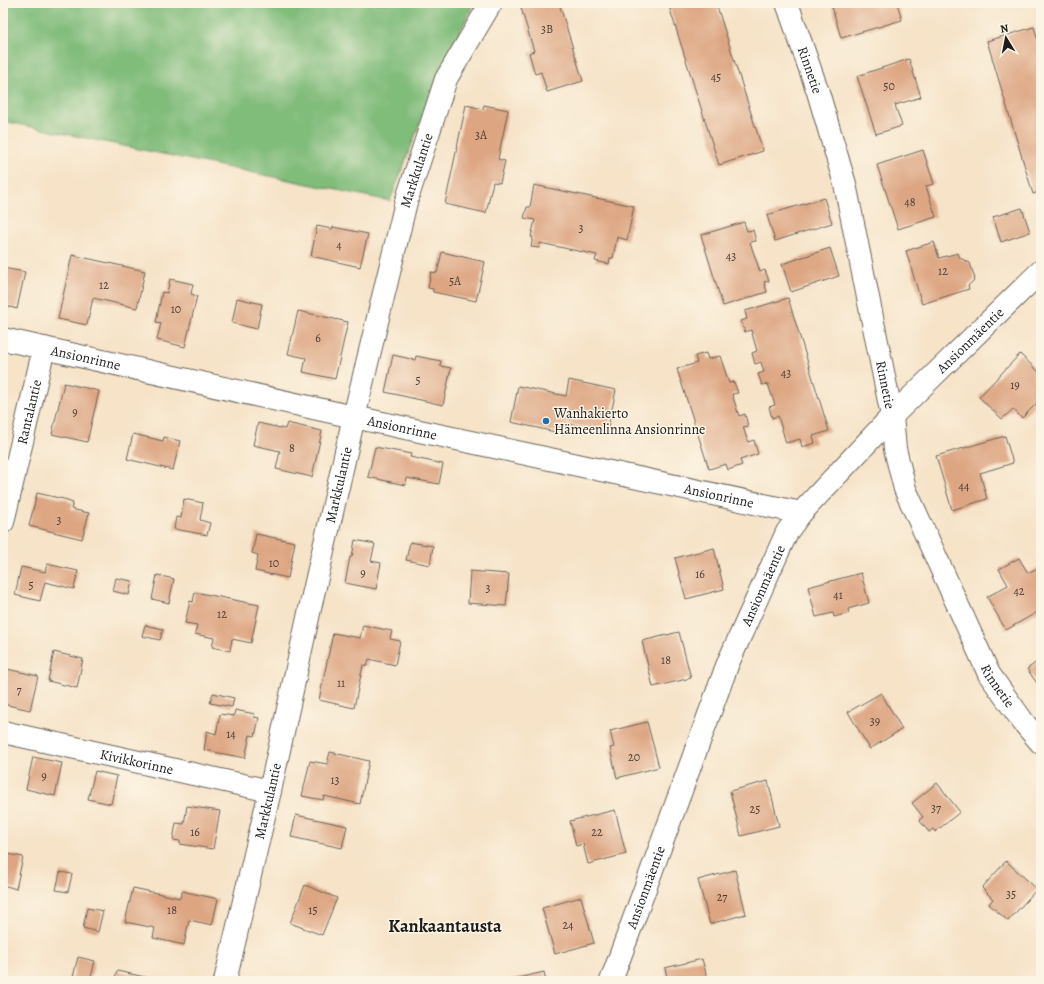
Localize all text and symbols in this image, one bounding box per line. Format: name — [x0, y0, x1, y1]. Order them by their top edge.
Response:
north arrow — [986, 18, 1026, 58]
house number: 3B — [541, 21, 553, 37]
text: N — [999, 21, 1010, 37]
street label: Rinnetie — [793, 44, 827, 96]
house number: 45 — [711, 69, 721, 85]
house number: 50 — [883, 78, 895, 94]
house number: 3A — [475, 127, 488, 143]
street label: Markkulantie — [396, 131, 438, 210]
house number: 48 — [904, 194, 916, 210]
house number: 3 — [579, 220, 584, 236]
house number: 4 — [336, 237, 342, 253]
house number: 43 — [726, 248, 736, 264]
house number: 12 — [938, 263, 948, 279]
house number: 5A — [449, 273, 462, 289]
house number: 12 — [99, 277, 109, 293]
house number: 10 — [171, 301, 181, 317]
street label: Ansionmäentie — [932, 303, 1008, 378]
house number: 6 — [315, 330, 321, 346]
street label: Ansionrinne — [48, 341, 123, 375]
street label: Rinnetie — [871, 359, 899, 411]
house number: 43 — [781, 365, 791, 381]
house number: 5 — [415, 372, 421, 388]
house number: 19 — [1010, 377, 1020, 393]
street label: Rantalantie — [13, 378, 46, 447]
house number: 9 — [72, 404, 78, 420]
place label: Wanhakierto Hämeenlinna Ansionrinne — [553, 404, 705, 439]
street label: Ansionrinne — [365, 411, 439, 445]
marker: Wanhakierto Hämeenlinna Ansionrinne — [541, 416, 551, 426]
house number: 8 — [289, 440, 295, 456]
street label: Markkulantie — [321, 445, 357, 525]
house number: 44 — [959, 478, 970, 494]
street label: Ansionrinne — [681, 479, 756, 513]
house number: 3 — [57, 512, 62, 528]
street label: Ansionmäentie — [737, 542, 790, 630]
house number: 10 — [269, 555, 279, 571]
house number: 9 — [360, 565, 366, 581]
house number: 16 — [695, 566, 705, 582]
house number: 5 — [28, 577, 34, 593]
house number: 3 — [486, 580, 491, 596]
house number: 42 — [1013, 583, 1025, 599]
house number: 41 — [833, 587, 843, 603]
house number: 12 — [217, 606, 227, 622]
house number: 18 — [661, 652, 671, 668]
street label: Rinnetie — [976, 661, 1019, 712]
house number: 11 — [337, 675, 345, 691]
house number: 7 — [16, 682, 22, 698]
house number: 39 — [870, 713, 880, 729]
house number: 14 — [226, 726, 236, 742]
street label: Kivikkorinne — [98, 745, 175, 779]
house number: 20 — [628, 749, 640, 765]
street label: Markkulantie — [250, 761, 286, 841]
house number: 9 — [41, 768, 47, 784]
house number: 13 — [330, 772, 340, 788]
house number: 37 — [931, 800, 942, 816]
house number: 25 — [750, 801, 760, 817]
house number: 16 — [190, 824, 200, 840]
house number: 22 — [591, 824, 603, 840]
street label: Ansionmäentie — [622, 843, 670, 932]
house number: 35 — [1006, 886, 1016, 902]
house number: 27 — [717, 889, 728, 905]
house number: 18 — [167, 902, 177, 918]
house number: 15 — [308, 902, 318, 918]
district label: Kankaantausta — [388, 914, 502, 938]
house number: 24 — [562, 917, 574, 933]

